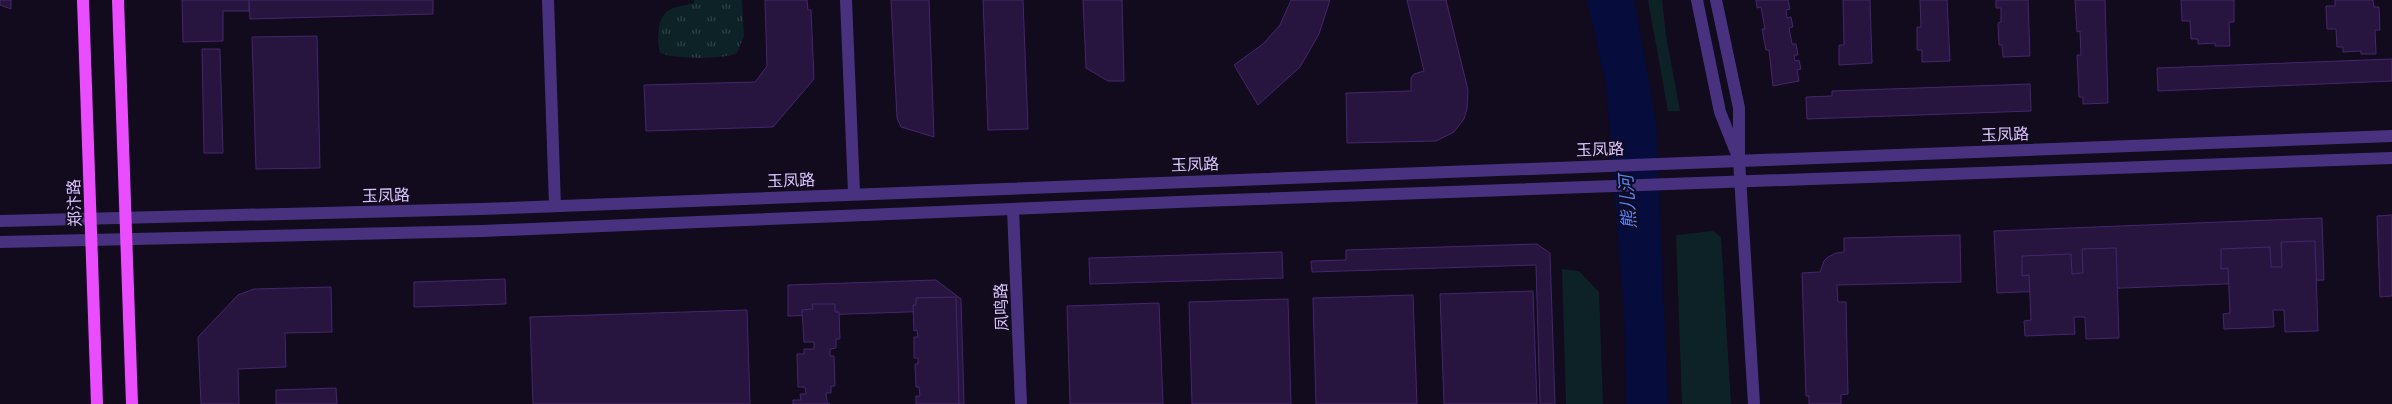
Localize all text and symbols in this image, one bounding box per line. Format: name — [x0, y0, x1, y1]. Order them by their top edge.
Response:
street label: 玉凤路 — [1981, 123, 2029, 145]
street label: 玉凤路 — [1576, 138, 1624, 160]
street label: 玉凤路 — [1171, 153, 1219, 175]
street label: 玉凤路 — [767, 169, 815, 191]
water label: 熊儿河 — [1614, 171, 1641, 230]
street label: 郑汴路 — [63, 179, 85, 227]
street label: 玉凤路 — [362, 185, 410, 205]
street label: 凤鸣路 — [990, 283, 1012, 331]

